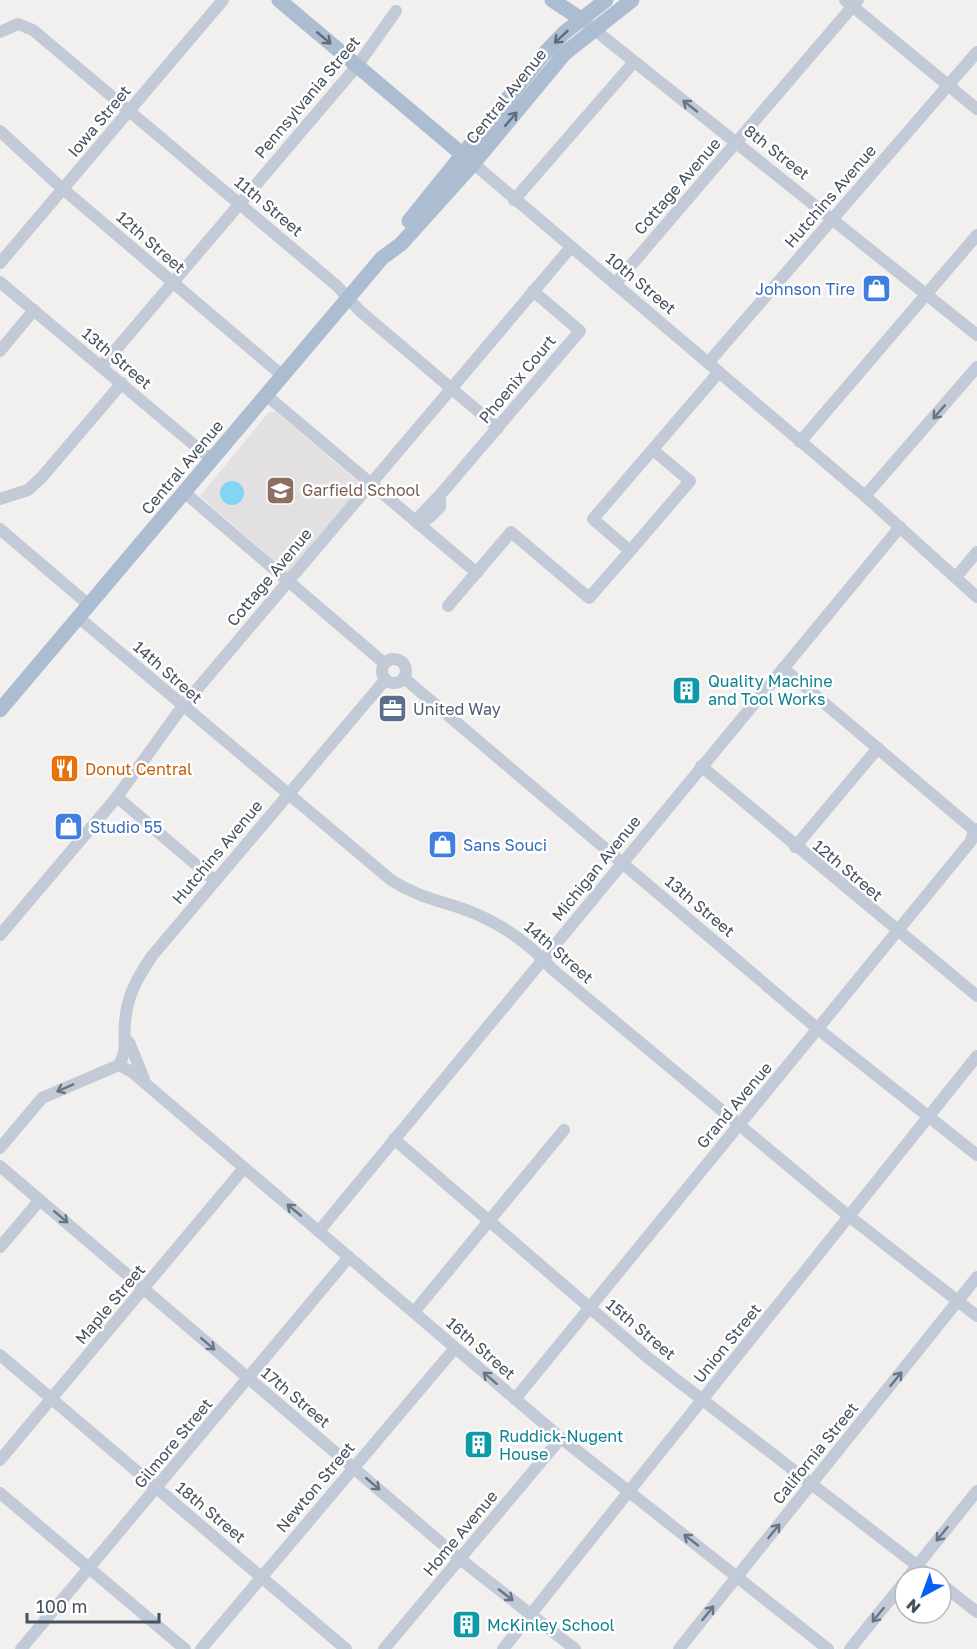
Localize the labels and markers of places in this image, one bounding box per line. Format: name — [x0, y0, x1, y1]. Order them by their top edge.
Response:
shop icon: Johnson Tire — [860, 273, 892, 305]
place label: Johnson Tire — [755, 279, 855, 299]
school or university icon: Garfield School — [265, 474, 297, 506]
place label: Garfield School — [302, 480, 420, 500]
place label: Quality Machine and Tool Works — [708, 671, 832, 709]
building icon: Quality Machine and Tool Works — [671, 674, 703, 706]
office icon: United Way — [376, 693, 408, 725]
place label: United Way — [413, 699, 501, 719]
restaurant icon: Donut Central — [48, 753, 80, 785]
place label: Donut Central — [85, 759, 192, 779]
shop icon: Studio 55 — [53, 811, 85, 843]
place label: Studio 55 — [90, 817, 162, 837]
shop icon: Sans Souci — [426, 829, 458, 861]
place label: Sans Souci — [463, 835, 547, 855]
place label: Ruddick-Nugent House — [499, 1426, 623, 1464]
building icon: Ruddick-Nugent House — [462, 1429, 494, 1461]
building icon: McKinley School — [450, 1609, 482, 1641]
place label: McKinley School — [487, 1615, 615, 1635]

